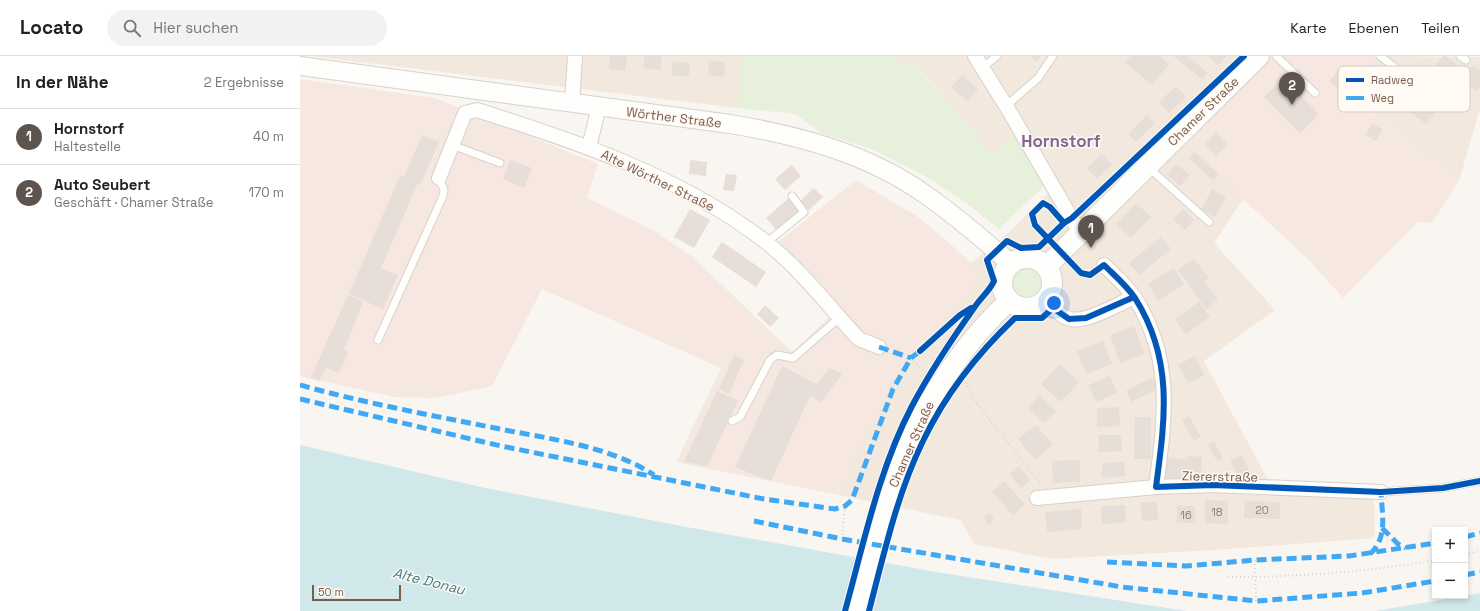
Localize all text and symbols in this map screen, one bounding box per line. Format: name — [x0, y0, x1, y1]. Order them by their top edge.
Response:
search box — [107, 10, 387, 46]
text: Locato — [20, 15, 83, 40]
icon: search — [121, 17, 143, 39]
text: Hier suchen — [153, 18, 239, 37]
text: Karte — [1290, 19, 1327, 37]
text: Ebenen — [1349, 19, 1399, 37]
text: Teilen — [1421, 19, 1460, 37]
legend — [1338, 66, 1470, 112]
text: In der Nähe — [16, 71, 108, 93]
pin: 2 — [1279, 72, 1305, 105]
street label: Chamer Straße — [1164, 73, 1243, 150]
text: Radweg — [1371, 73, 1413, 87]
text: 2 Ergebnisse — [204, 74, 284, 91]
text: Weg — [1371, 91, 1394, 105]
street label: Wörther Straße — [625, 103, 723, 132]
text: Hornstorf — [54, 119, 124, 138]
text: 1 — [26, 128, 32, 145]
text: 40 m — [253, 128, 284, 145]
district label: Hornstorf — [1021, 130, 1101, 152]
text: Haltestelle — [54, 138, 121, 155]
street label: Alte Wörther Straße — [598, 146, 717, 215]
text: Auto Seubert — [54, 175, 150, 194]
text: 2 — [25, 184, 33, 201]
text: 170 m — [248, 184, 284, 201]
text: Geschäft · Chamer Straße — [54, 194, 213, 211]
pin: 1 — [1078, 215, 1104, 248]
your location — [1044, 293, 1064, 313]
street label: Chamer Straße — [885, 398, 938, 490]
street label: Ziererstraße — [1182, 467, 1258, 486]
house number: 20 — [1255, 503, 1269, 517]
house number: 18 — [1211, 505, 1223, 519]
house number: 16 — [1180, 508, 1192, 522]
map controls — [1432, 527, 1468, 599]
button: + — [1432, 527, 1468, 563]
water label: Alte Donau — [391, 563, 468, 599]
button: − — [1432, 563, 1468, 599]
scale bar — [312, 583, 401, 602]
text: 50 m — [318, 585, 344, 599]

